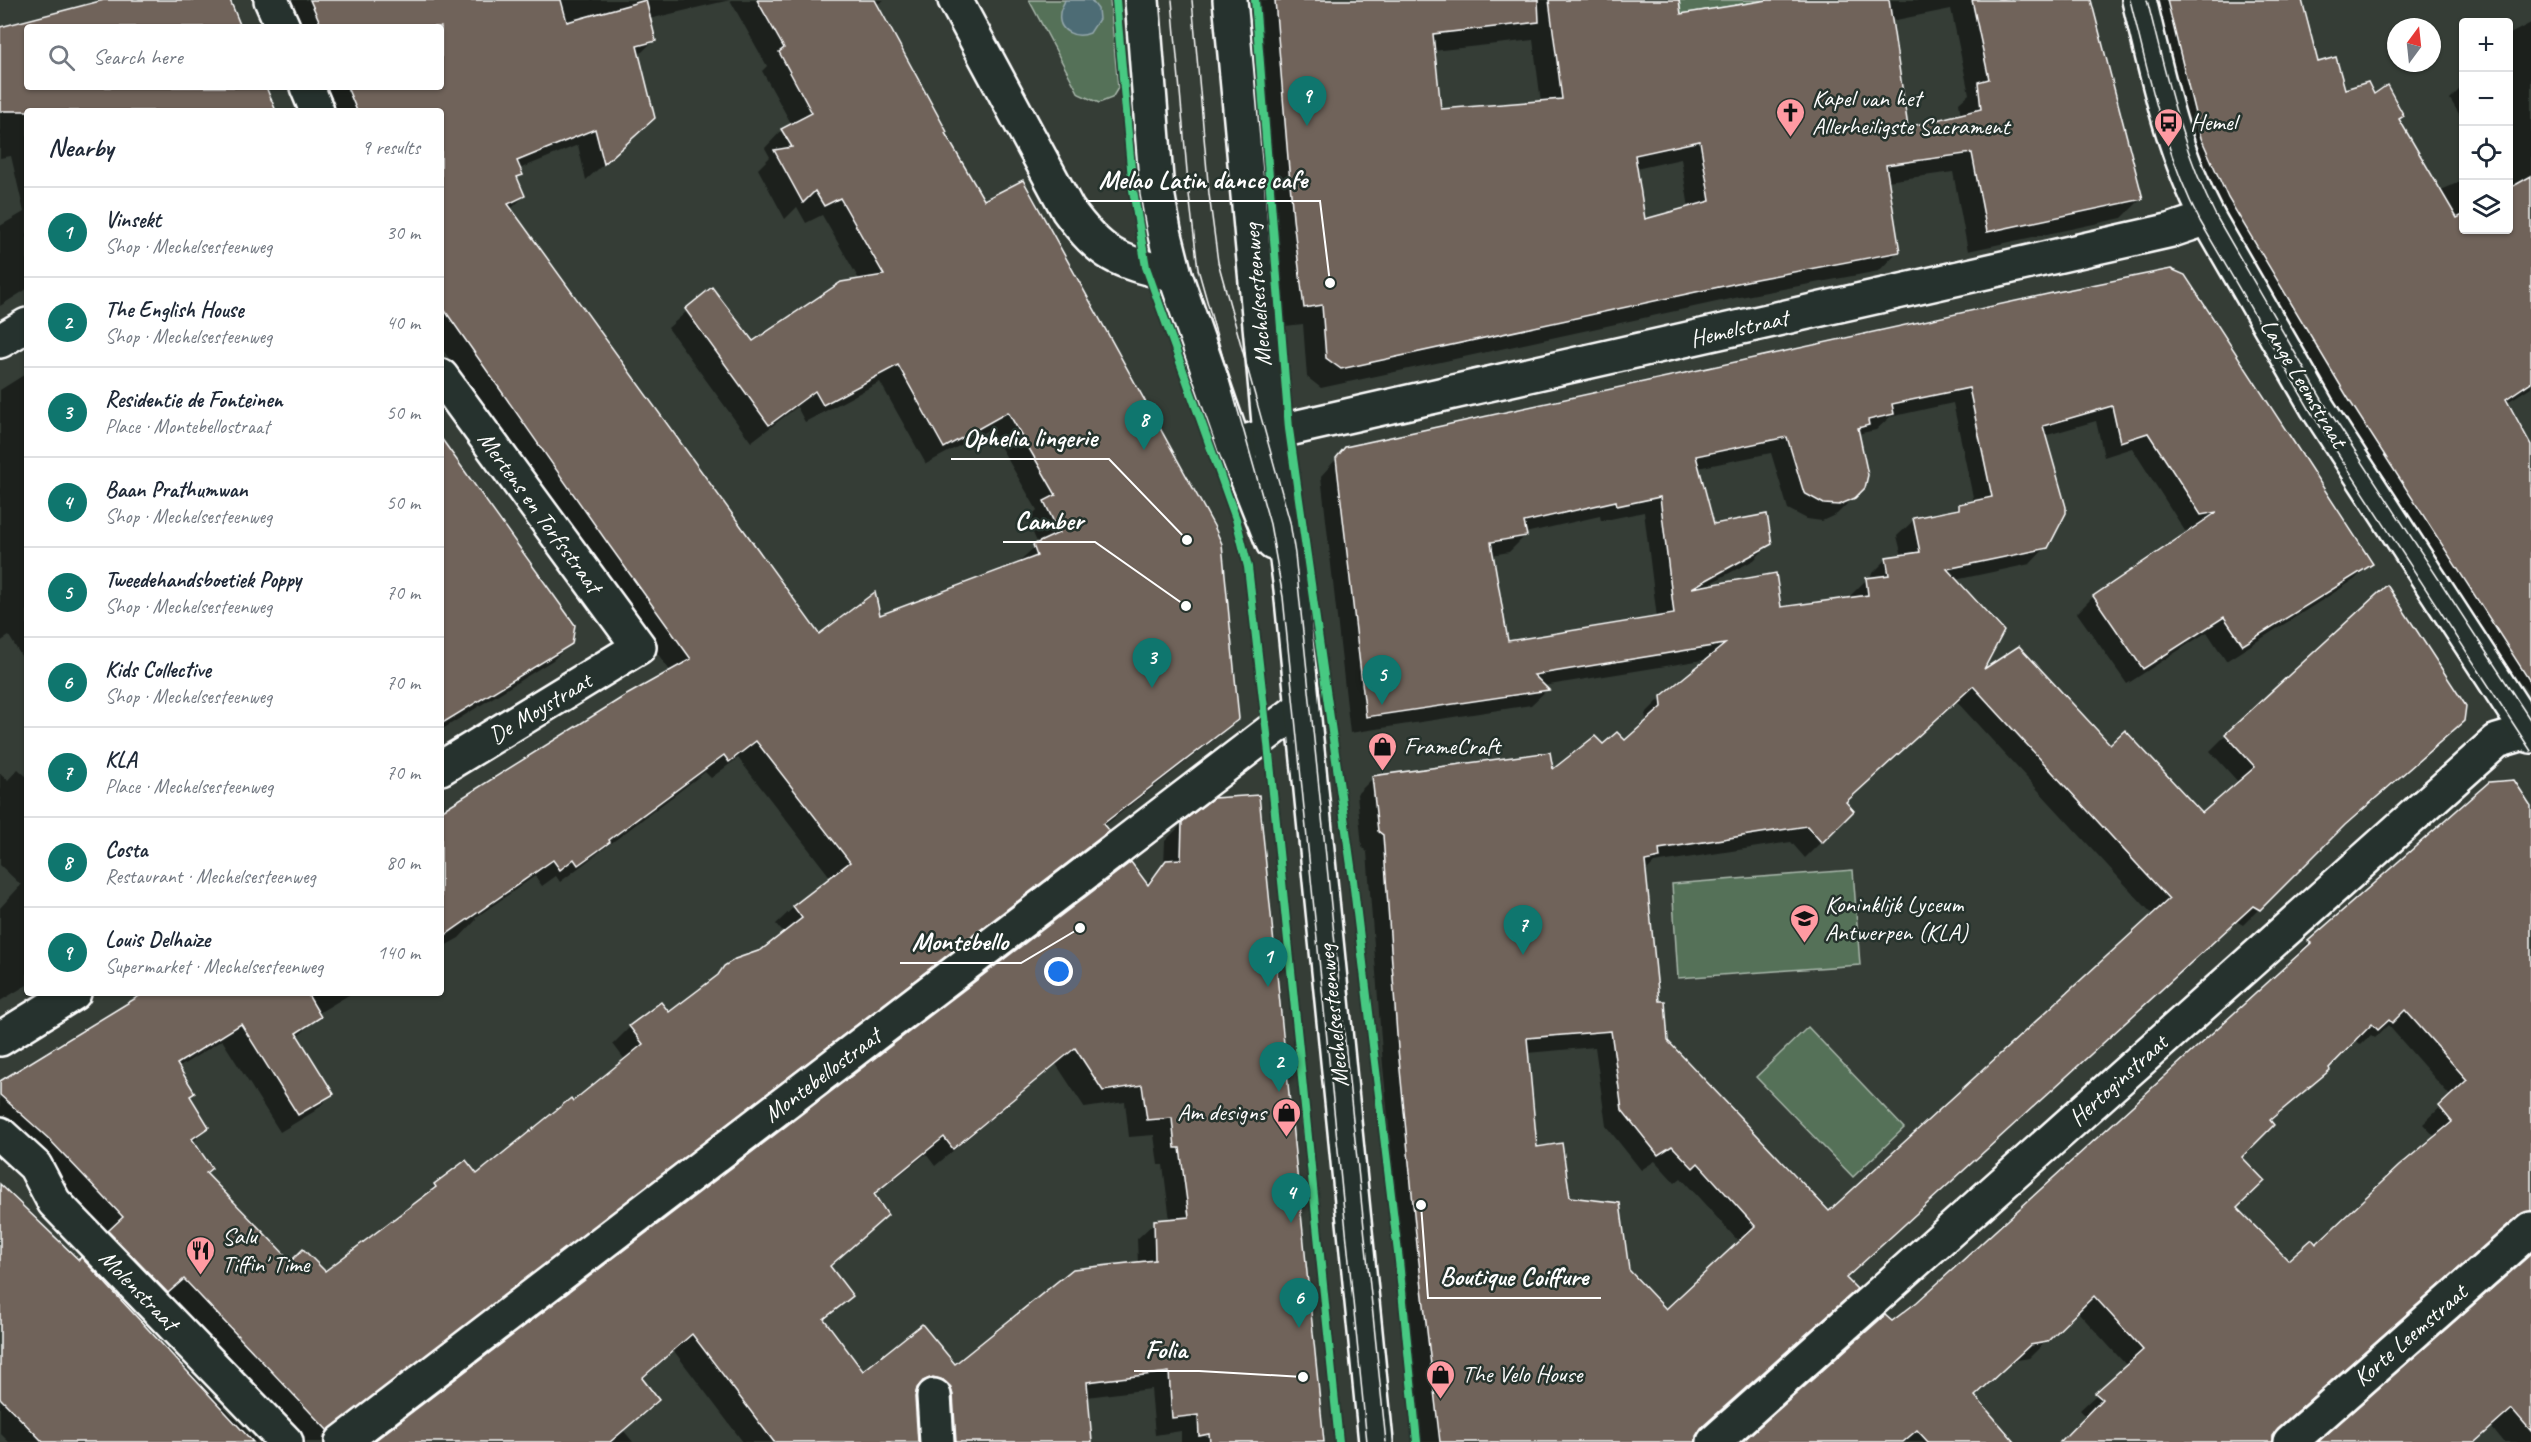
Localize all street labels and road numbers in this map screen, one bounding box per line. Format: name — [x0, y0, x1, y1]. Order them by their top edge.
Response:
street label: Mechelsesteenweg — [1236, 221, 1278, 368]
street label: Hemelstraat — [1687, 301, 1794, 354]
street label: Lange Leemstraat — [2254, 313, 2355, 455]
street label: Mertens en Torfsstraat — [471, 425, 611, 601]
street label: De Moystraat — [483, 665, 599, 750]
street label: Mechelsesteenweg — [1310, 942, 1355, 1089]
street label: Montebellostraat — [757, 1019, 889, 1129]
street label: Hertoginstraat — [2062, 1026, 2175, 1132]
street label: Molenstraat — [93, 1243, 187, 1339]
street label: Korte Leemstraat — [2347, 1276, 2475, 1393]

